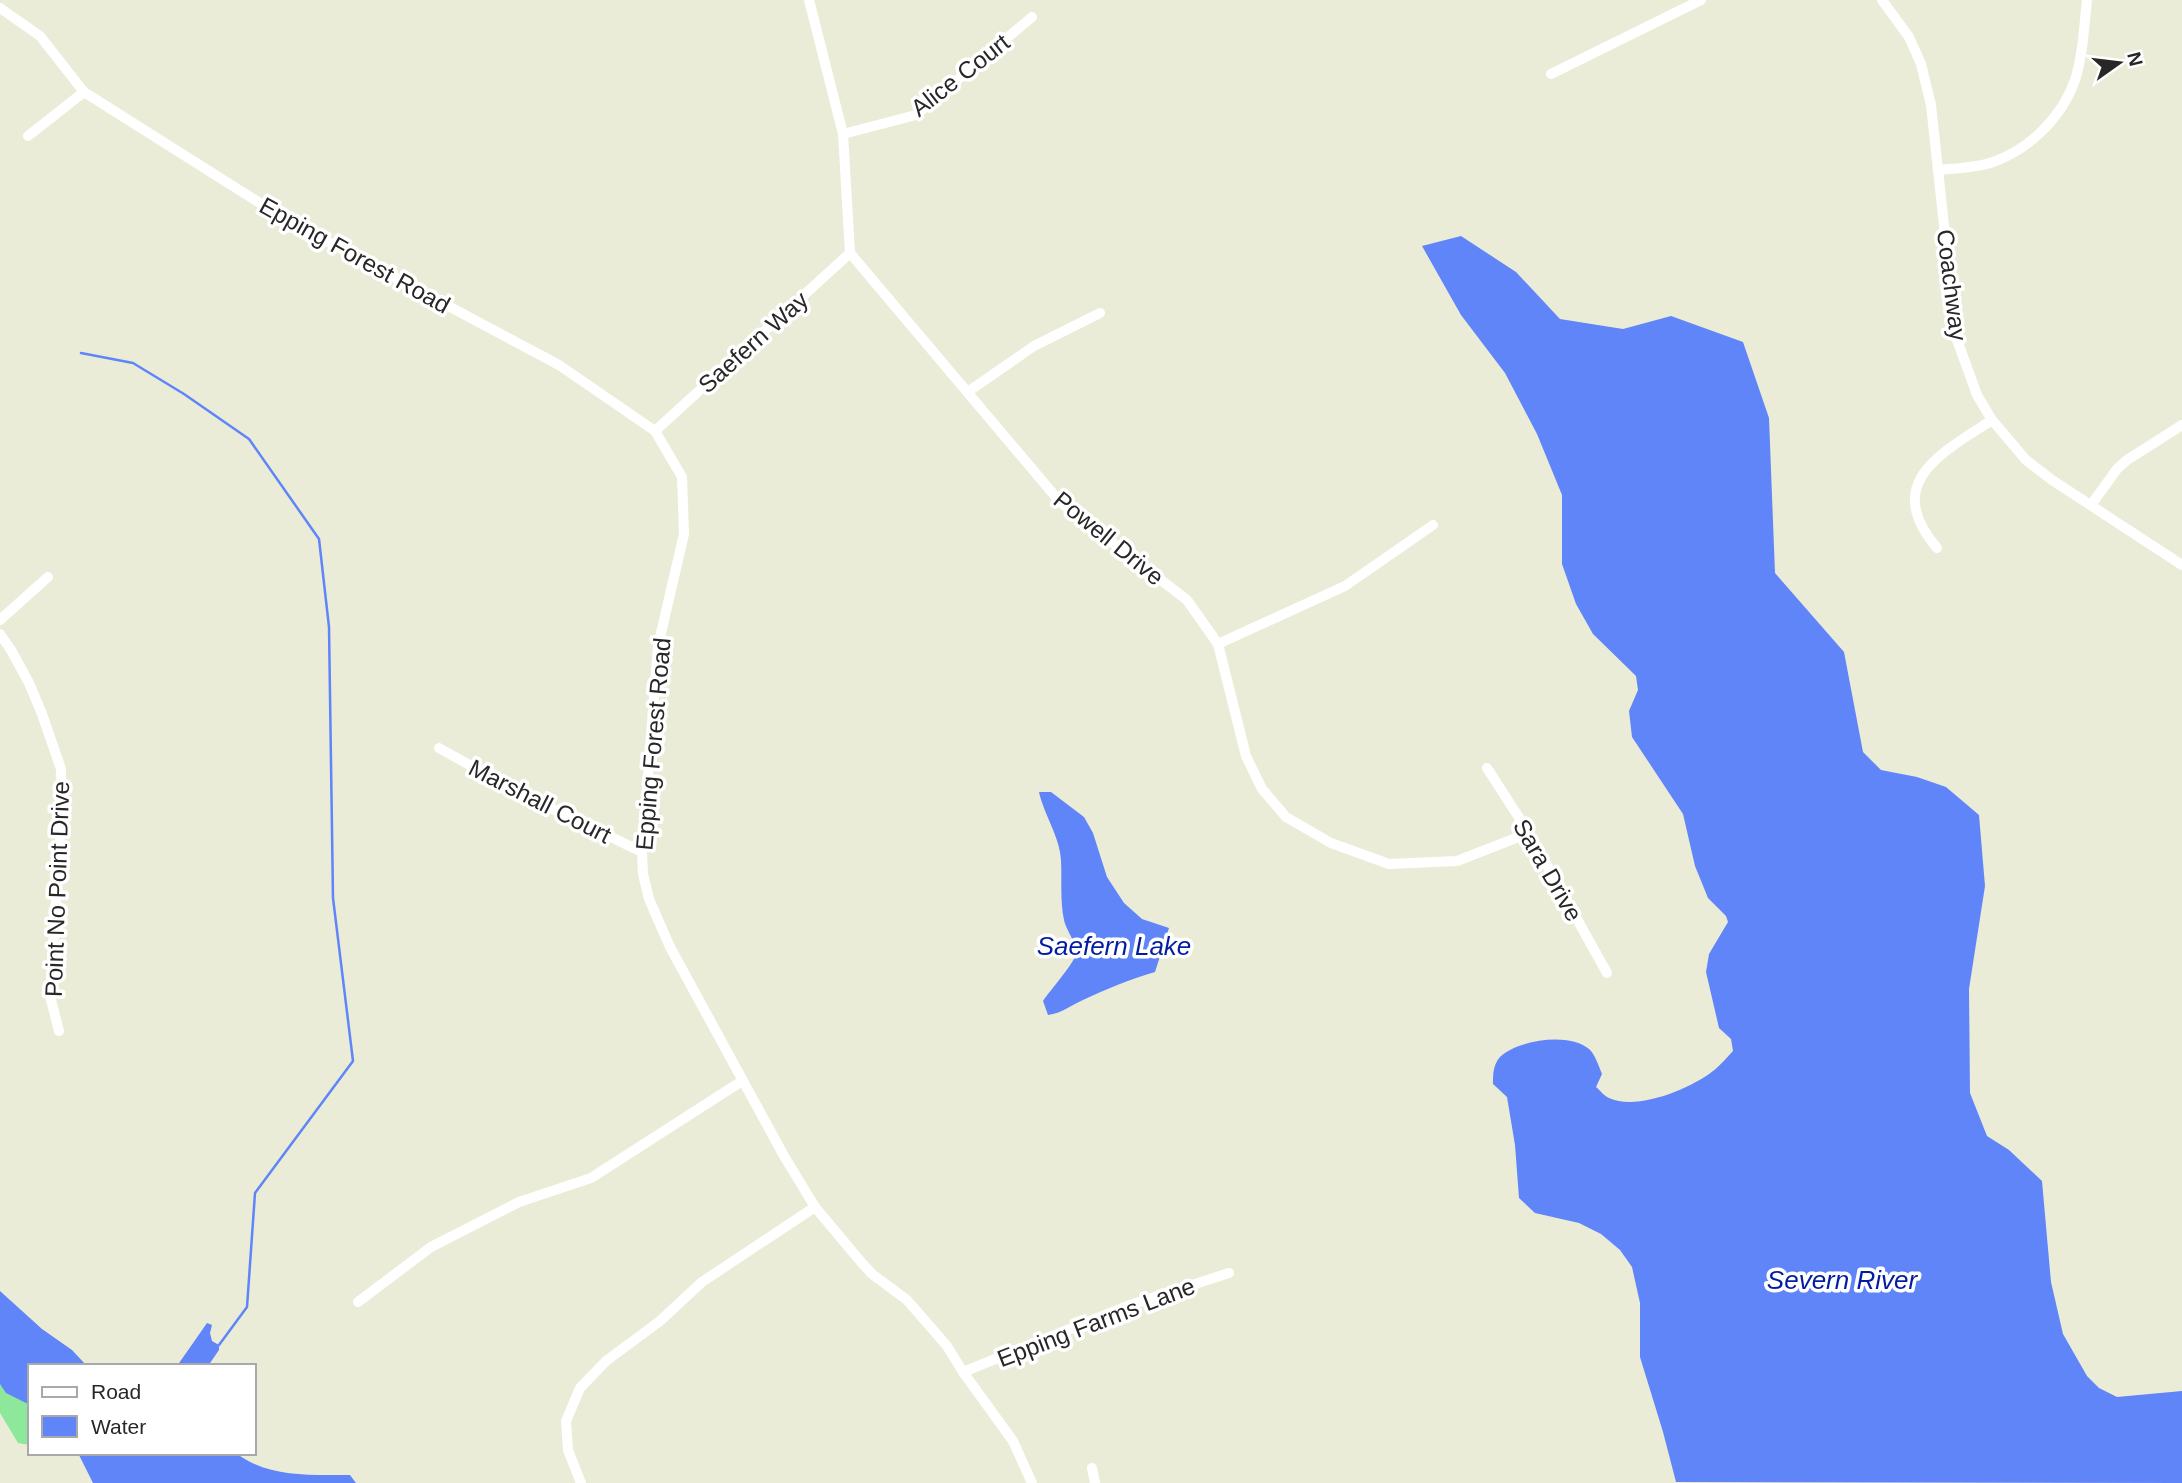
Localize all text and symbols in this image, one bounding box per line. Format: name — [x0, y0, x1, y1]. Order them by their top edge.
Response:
street label: Alice Court — [905, 28, 1015, 122]
north arrow — [2084, 28, 2154, 98]
text: N — [2123, 50, 2147, 68]
street label: Epping Forest Road — [255, 191, 455, 319]
street label: Coachway — [1932, 228, 1972, 342]
street label: Saefern Way — [693, 286, 813, 398]
street label: Powell Drive — [1049, 486, 1169, 590]
street label: Epping Forest Road — [630, 636, 676, 852]
street label: Marshall Court — [464, 754, 616, 849]
street label: Point No Point Drive — [40, 781, 74, 997]
street label: Sara Drive — [1508, 814, 1588, 926]
water label: Saefern Lake — [1037, 931, 1191, 961]
water label: Severn River — [1767, 1265, 1918, 1295]
street label: Epping Farms Lane — [993, 1272, 1199, 1372]
legend — [28, 1364, 256, 1455]
text: Road — [91, 1380, 141, 1403]
text: Water — [91, 1415, 146, 1438]

